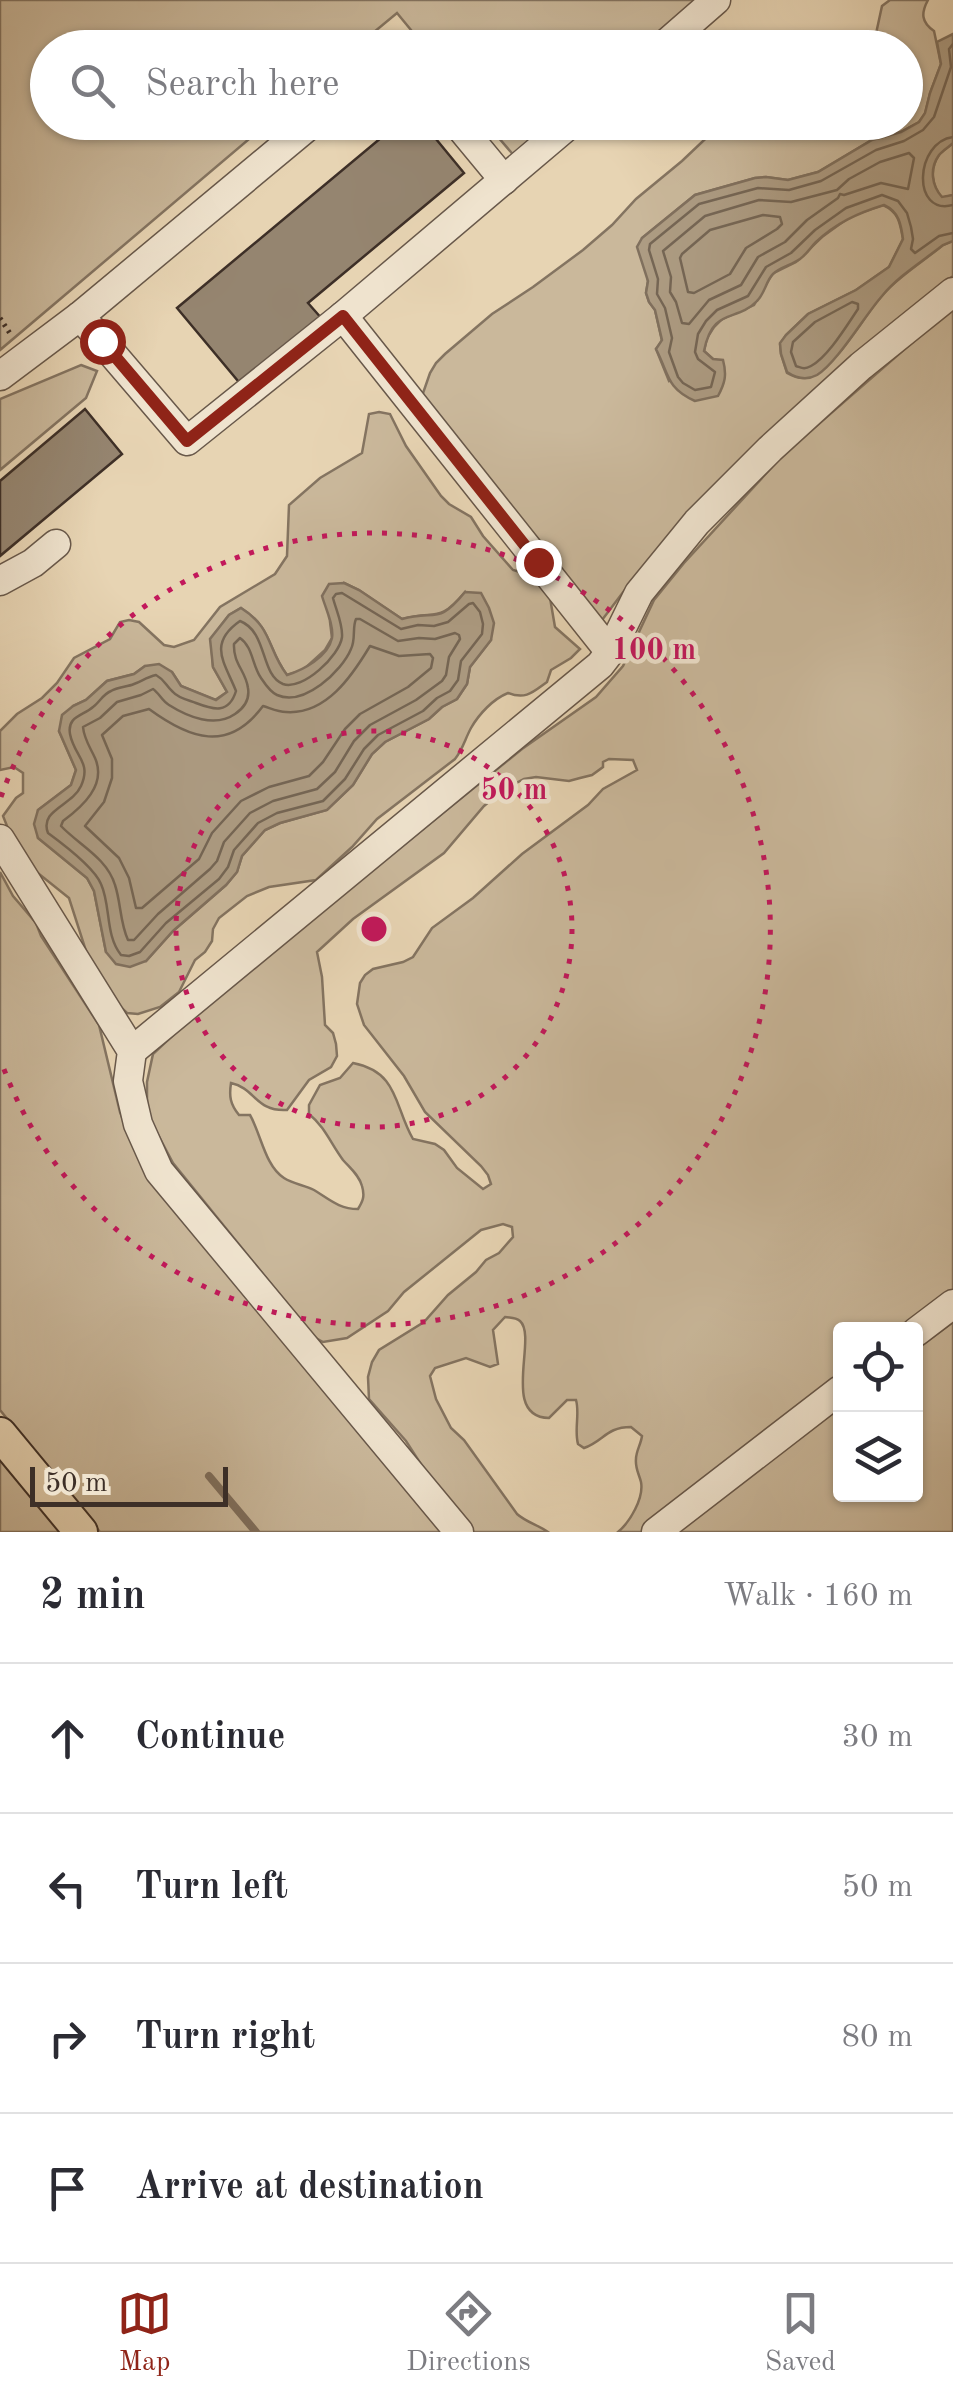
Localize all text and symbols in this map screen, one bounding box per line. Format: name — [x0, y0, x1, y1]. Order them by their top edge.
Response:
search box — [30, 30, 923, 140]
icon: search — [65, 58, 120, 113]
text: Search here — [145, 66, 340, 104]
route start — [80, 319, 126, 365]
route end — [516, 540, 562, 586]
text: 100 m — [612, 636, 696, 666]
text: 50 m — [480, 776, 548, 806]
centre of rings — [356, 911, 392, 947]
map controls — [833, 1322, 923, 1502]
button: locate — [833, 1322, 923, 1412]
button: layers — [833, 1412, 923, 1502]
scale bar — [30, 1462, 228, 1506]
text: 50 m — [45, 1470, 108, 1498]
text: 2 min — [40, 1576, 146, 1618]
text: Walk · 160 m — [723, 1581, 913, 1613]
icon: ahead — [40, 1711, 95, 1766]
text: Continue — [135, 1719, 285, 1757]
text: 30 m — [842, 1722, 913, 1754]
icon: left — [40, 1861, 95, 1916]
text: Turn left — [135, 1869, 288, 1907]
text: 50 m — [842, 1872, 913, 1904]
icon: right — [40, 2011, 95, 2066]
text: Turn right — [135, 2019, 315, 2057]
text: 80 m — [842, 2022, 913, 2054]
icon: arrive — [40, 2161, 95, 2216]
text: Arrive at destination — [135, 2169, 484, 2207]
tab: Map — [117, 2286, 172, 2381]
tab: Directions — [406, 2286, 531, 2381]
tab: Saved — [765, 2286, 836, 2381]

